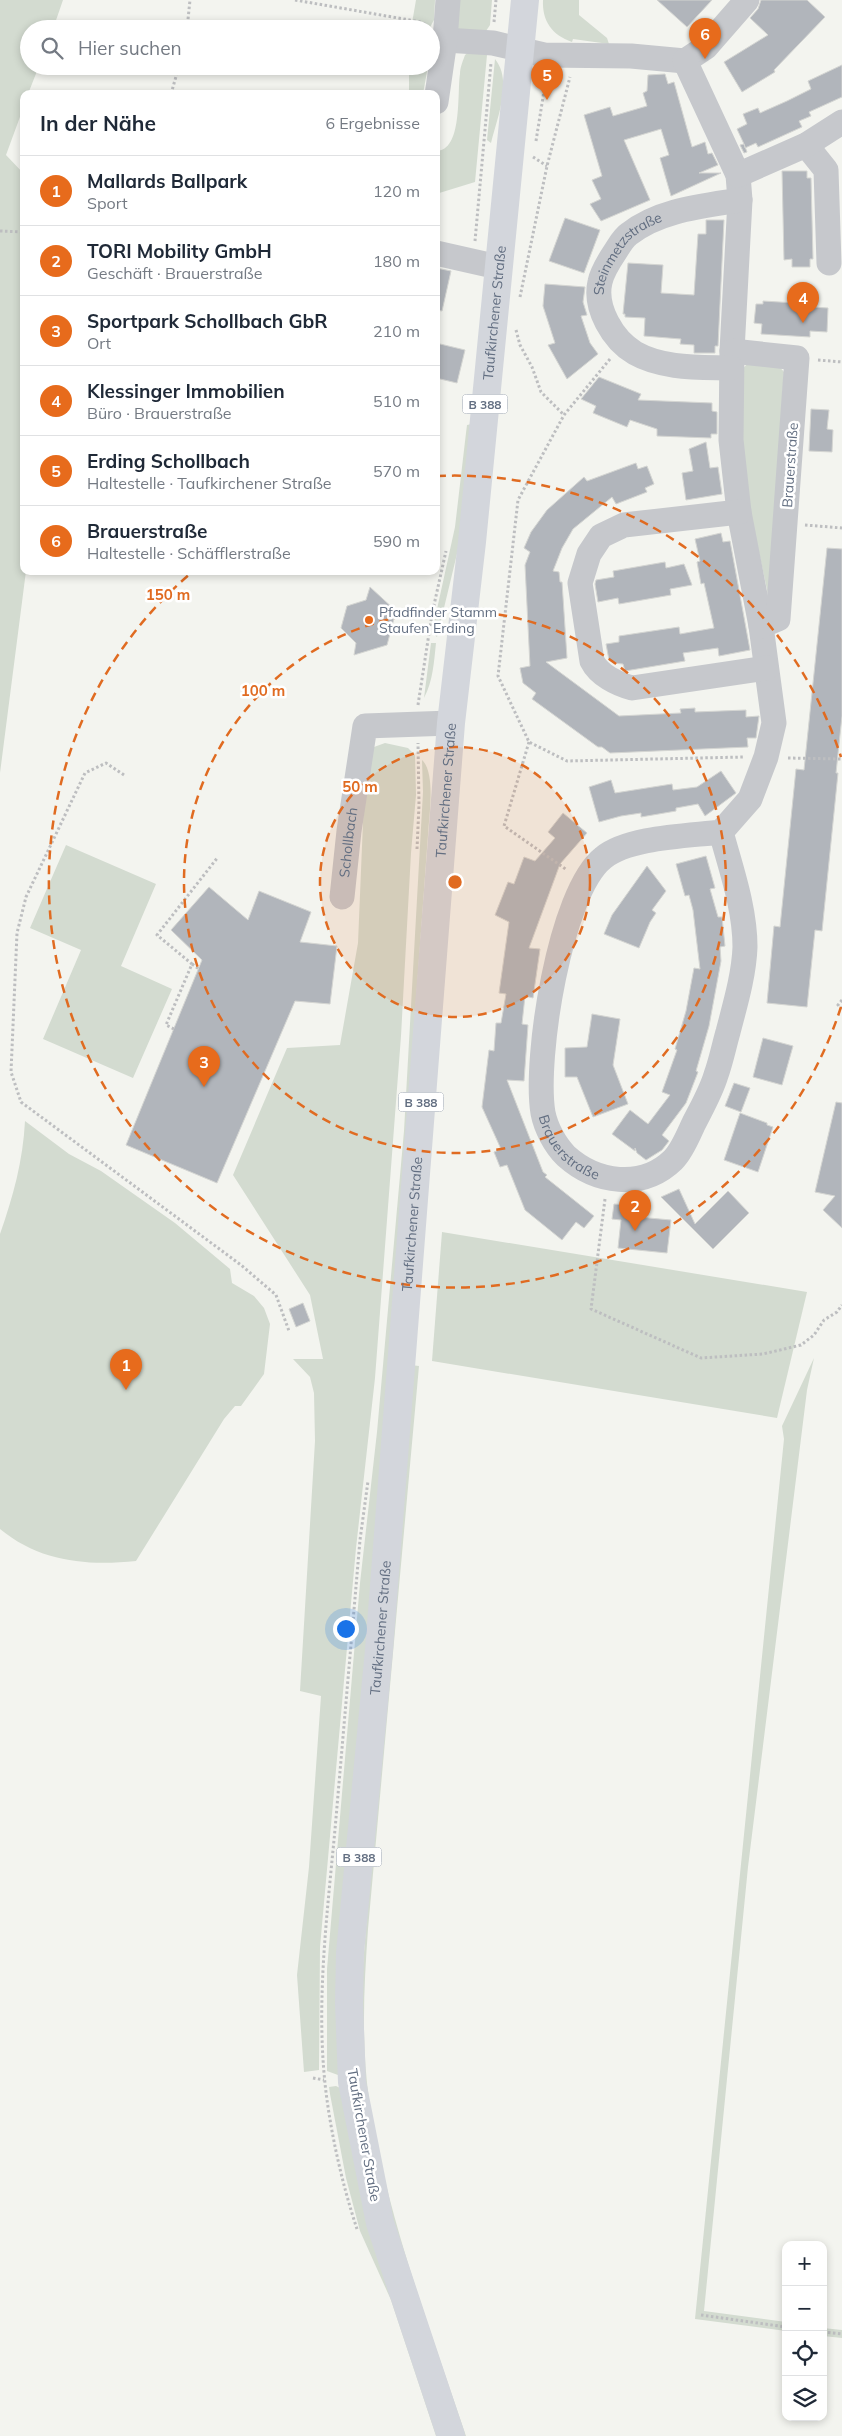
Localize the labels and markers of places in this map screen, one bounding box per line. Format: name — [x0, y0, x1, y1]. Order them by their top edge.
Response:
pin: 6 — [689, 18, 721, 59]
pin: 5 — [531, 59, 563, 100]
pin: 4 — [787, 282, 819, 323]
place label: Pfadfinder Stamm Staufen Erding — [379, 603, 497, 637]
marker: Pfadfinder Stamm Staufen Erding — [363, 614, 375, 626]
centre of rings — [446, 873, 464, 891]
pin: 3 — [188, 1046, 220, 1087]
pin: 2 — [619, 1190, 651, 1231]
pin: 1 — [110, 1349, 142, 1390]

